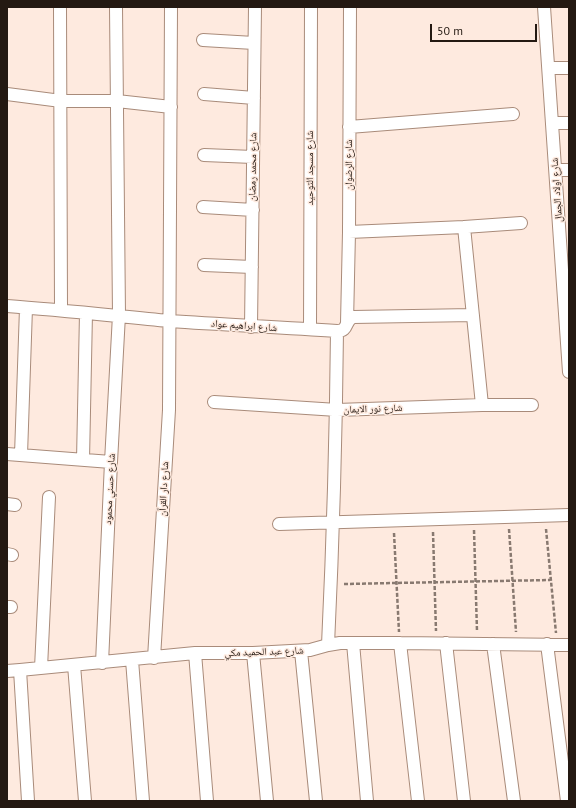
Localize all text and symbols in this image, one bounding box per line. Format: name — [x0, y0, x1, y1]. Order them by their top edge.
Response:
scale bar — [432, 16, 539, 42]
text: 50 m — [437, 23, 463, 38]
street label: شارع مسجد التوحيد — [304, 131, 316, 205]
street label: شارع محمد رمضان — [246, 132, 260, 202]
street label: شارع الرضوان — [343, 140, 355, 190]
street label: شارع اولاد الجمال — [549, 157, 565, 223]
street label: شارع ابراهيم عواد — [211, 318, 277, 334]
street label: شارع نور الايمان — [343, 402, 403, 416]
street label: شارع حسني محمود — [102, 453, 118, 525]
street label: شارع دار القرآن — [157, 461, 171, 517]
street label: شارع عبد الحميد مكي — [224, 645, 304, 659]

